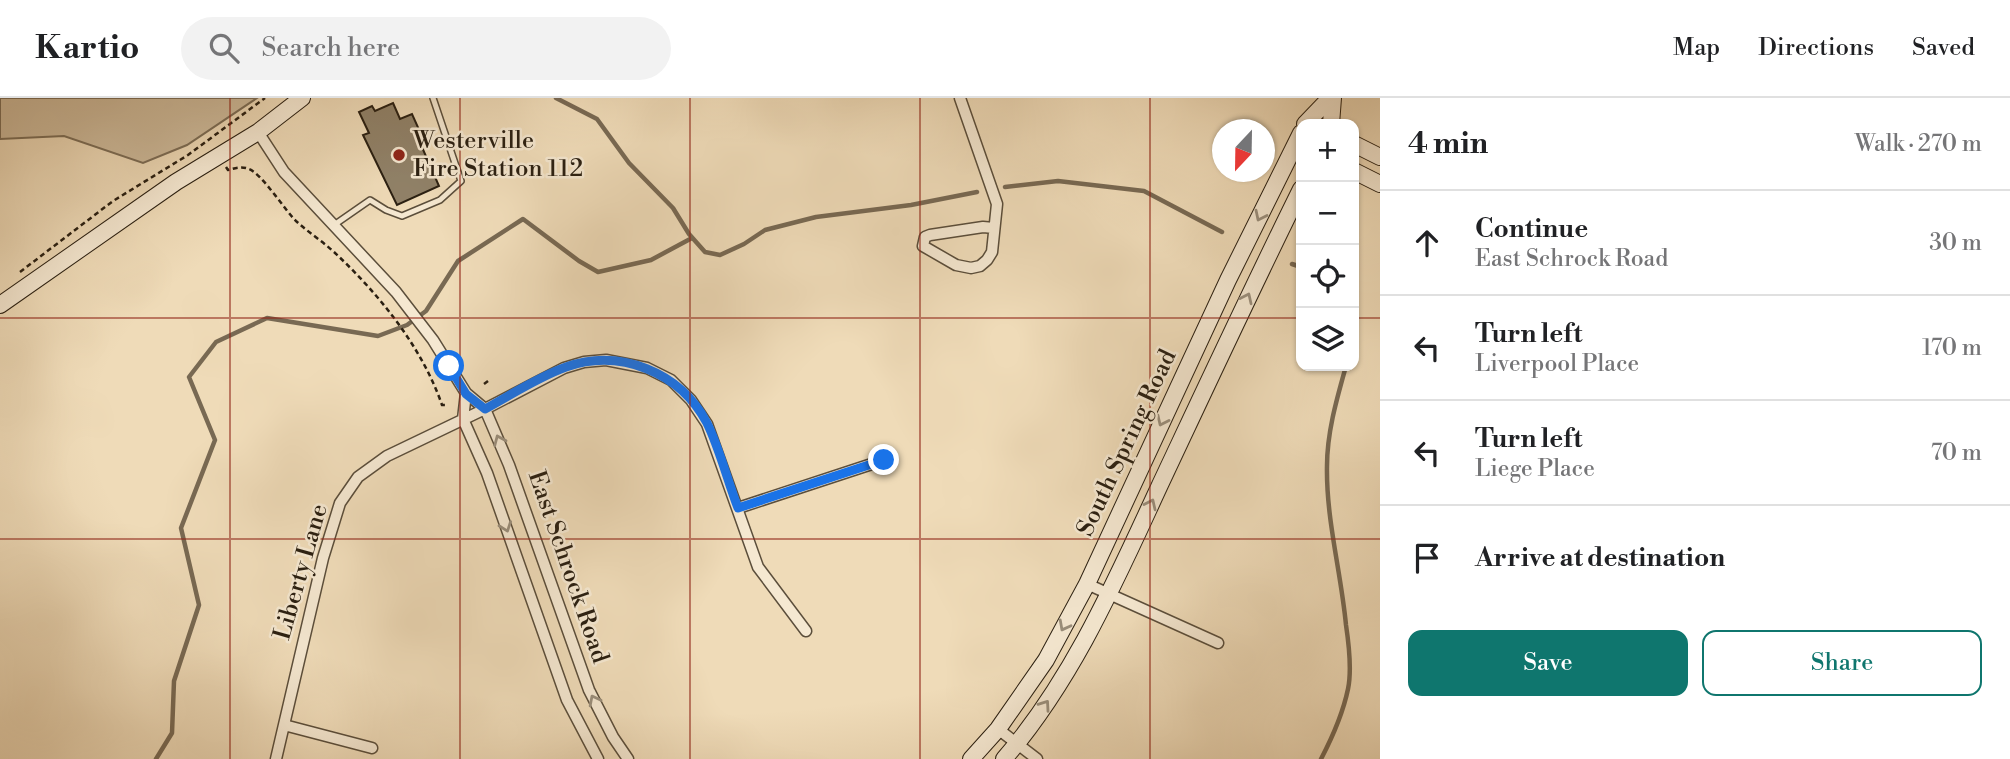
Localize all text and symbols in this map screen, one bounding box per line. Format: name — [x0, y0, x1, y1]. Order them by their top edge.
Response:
search box — [181, 17, 671, 80]
text: Kartio — [35, 28, 139, 69]
icon: search — [205, 29, 243, 67]
text: Search here — [261, 32, 400, 64]
text: Map — [1673, 33, 1720, 63]
text: Directions — [1758, 33, 1874, 63]
text: Saved — [1912, 33, 1975, 63]
north arrow — [1212, 119, 1275, 182]
map controls — [1296, 119, 1359, 371]
button: + — [1296, 119, 1359, 182]
text: 4 min — [1408, 125, 1488, 163]
place label: Westerville Fire Station 112 — [412, 126, 583, 184]
text: Walk · 270 m — [1855, 130, 1982, 158]
marker: Westerville Fire Station 112 — [391, 147, 407, 163]
button: − — [1296, 182, 1359, 245]
one-way arrow — [1254, 209, 1268, 221]
text: Continue — [1475, 213, 1588, 245]
icon: ahead — [1408, 224, 1446, 262]
text: 30 m — [1929, 229, 1982, 257]
button: locate — [1296, 245, 1359, 308]
text: East Schrock Road — [1475, 245, 1668, 273]
one-way arrow — [1239, 292, 1253, 305]
button: layers — [1296, 308, 1359, 371]
text: Turn left — [1475, 318, 1583, 350]
icon: left — [1408, 329, 1446, 367]
text: 170 m — [1922, 334, 1982, 362]
street label: South Spring Road — [1071, 344, 1184, 541]
route start — [433, 350, 464, 381]
text: Liverpool Place — [1475, 350, 1639, 378]
one-way arrow — [1156, 414, 1170, 426]
text: Turn left — [1475, 423, 1583, 455]
icon: left — [1408, 434, 1446, 472]
one-way arrow — [493, 435, 507, 448]
text: 70 m — [1931, 439, 1982, 467]
route end — [868, 444, 899, 475]
text: Liege Place — [1475, 455, 1595, 483]
street label: East Schrock Road — [521, 467, 615, 668]
one-way arrow — [1143, 499, 1157, 511]
street label: Liberty Lane — [267, 500, 335, 644]
one-way arrow — [498, 520, 512, 532]
icon: arrive — [1408, 539, 1446, 577]
text: Arrive at destination — [1475, 542, 1725, 574]
one-way arrow — [1059, 619, 1072, 631]
button: Save — [1408, 630, 1688, 696]
button: Share — [1702, 630, 1982, 696]
one-way arrow — [589, 695, 603, 707]
one-way arrow — [1037, 700, 1049, 713]

